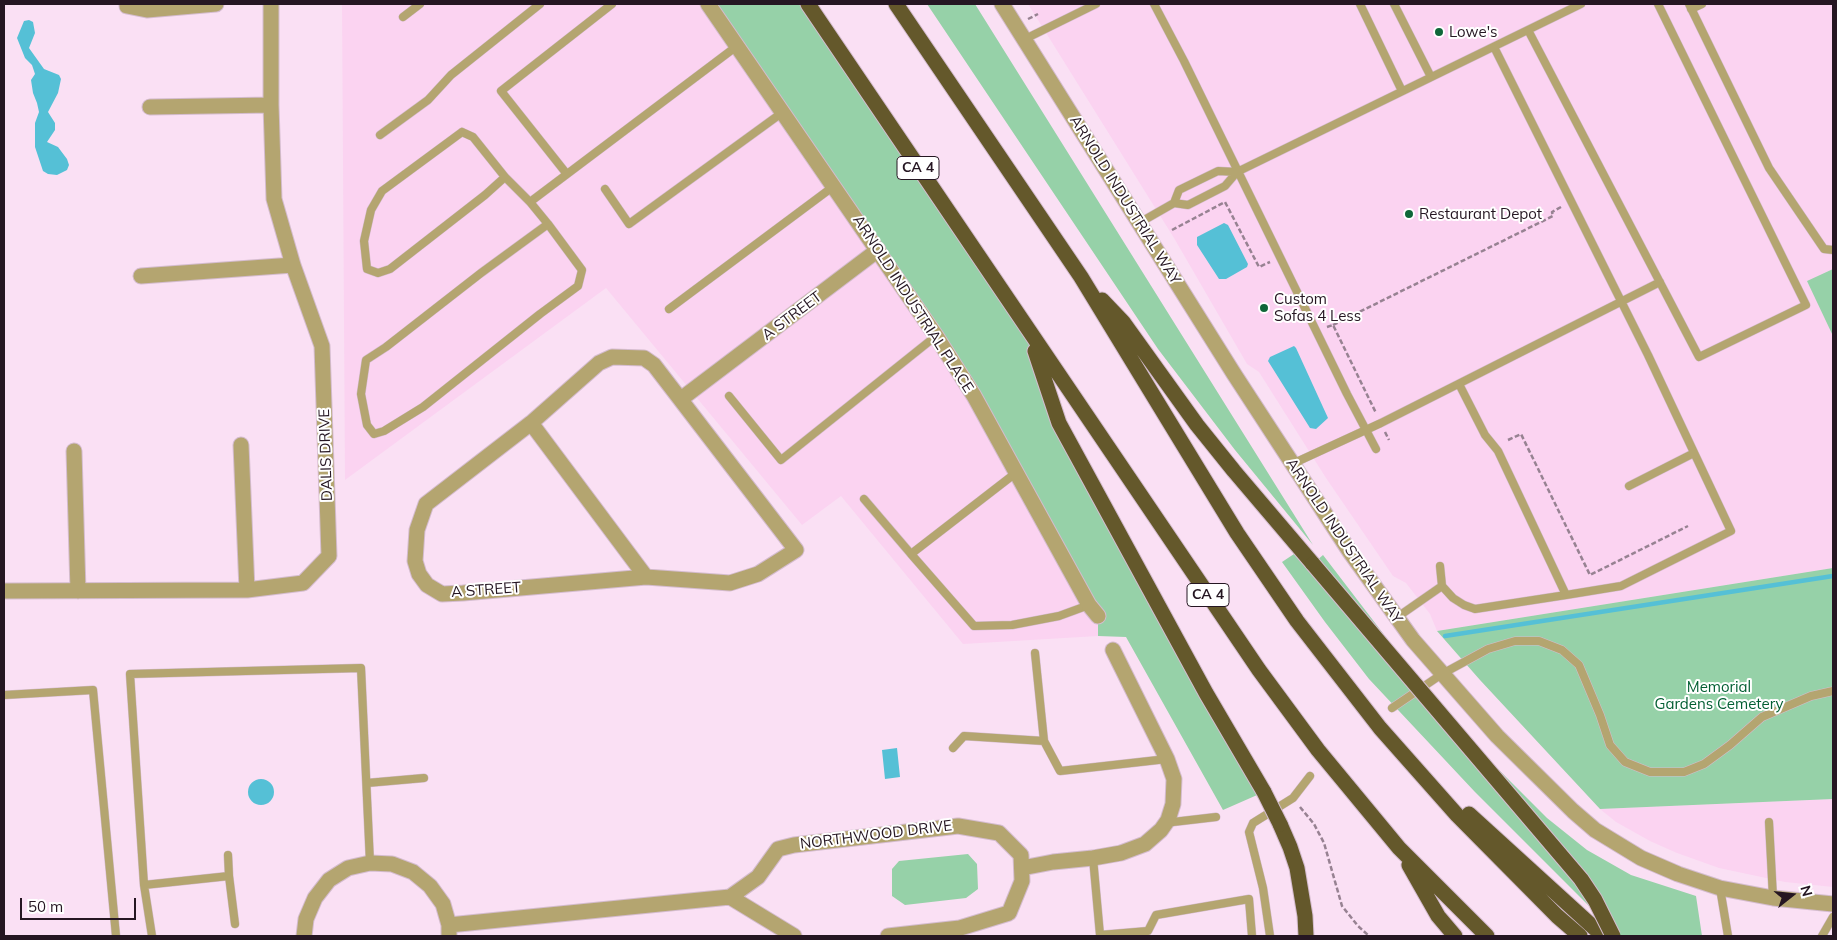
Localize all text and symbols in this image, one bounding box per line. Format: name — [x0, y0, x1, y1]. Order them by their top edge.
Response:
place label: Lowe's — [1449, 23, 1497, 41]
marker: Lowe's — [1433, 26, 1445, 38]
street label: ARNOLD INDUSTRIAL WAY — [1066, 112, 1184, 288]
road number: CA 4 — [897, 156, 939, 180]
place label: Restaurant Depot — [1419, 205, 1542, 223]
marker: Restaurant Depot — [1403, 208, 1415, 220]
street label: ARNOLD INDUSTRIAL PLACE — [849, 212, 977, 396]
street label: A STREET — [759, 288, 825, 344]
place label: Custom Sofas 4 Less — [1274, 290, 1361, 325]
marker: Custom Sofas 4 Less — [1258, 302, 1270, 314]
street label: DALIS DRIVE — [315, 409, 337, 501]
street label: ARNOLD INDUSTRIAL WAY — [1282, 455, 1406, 627]
street label: A STREET — [450, 579, 522, 601]
road number: CA 4 — [1187, 584, 1229, 606]
park label: Memorial Gardens Cemetery — [1654, 678, 1784, 713]
street label: NORTHWOOD DRIVE — [799, 817, 953, 853]
north arrow — [1767, 870, 1817, 920]
text: N — [1796, 883, 1817, 898]
scale bar — [22, 888, 139, 920]
text: 50 m — [28, 897, 63, 916]

